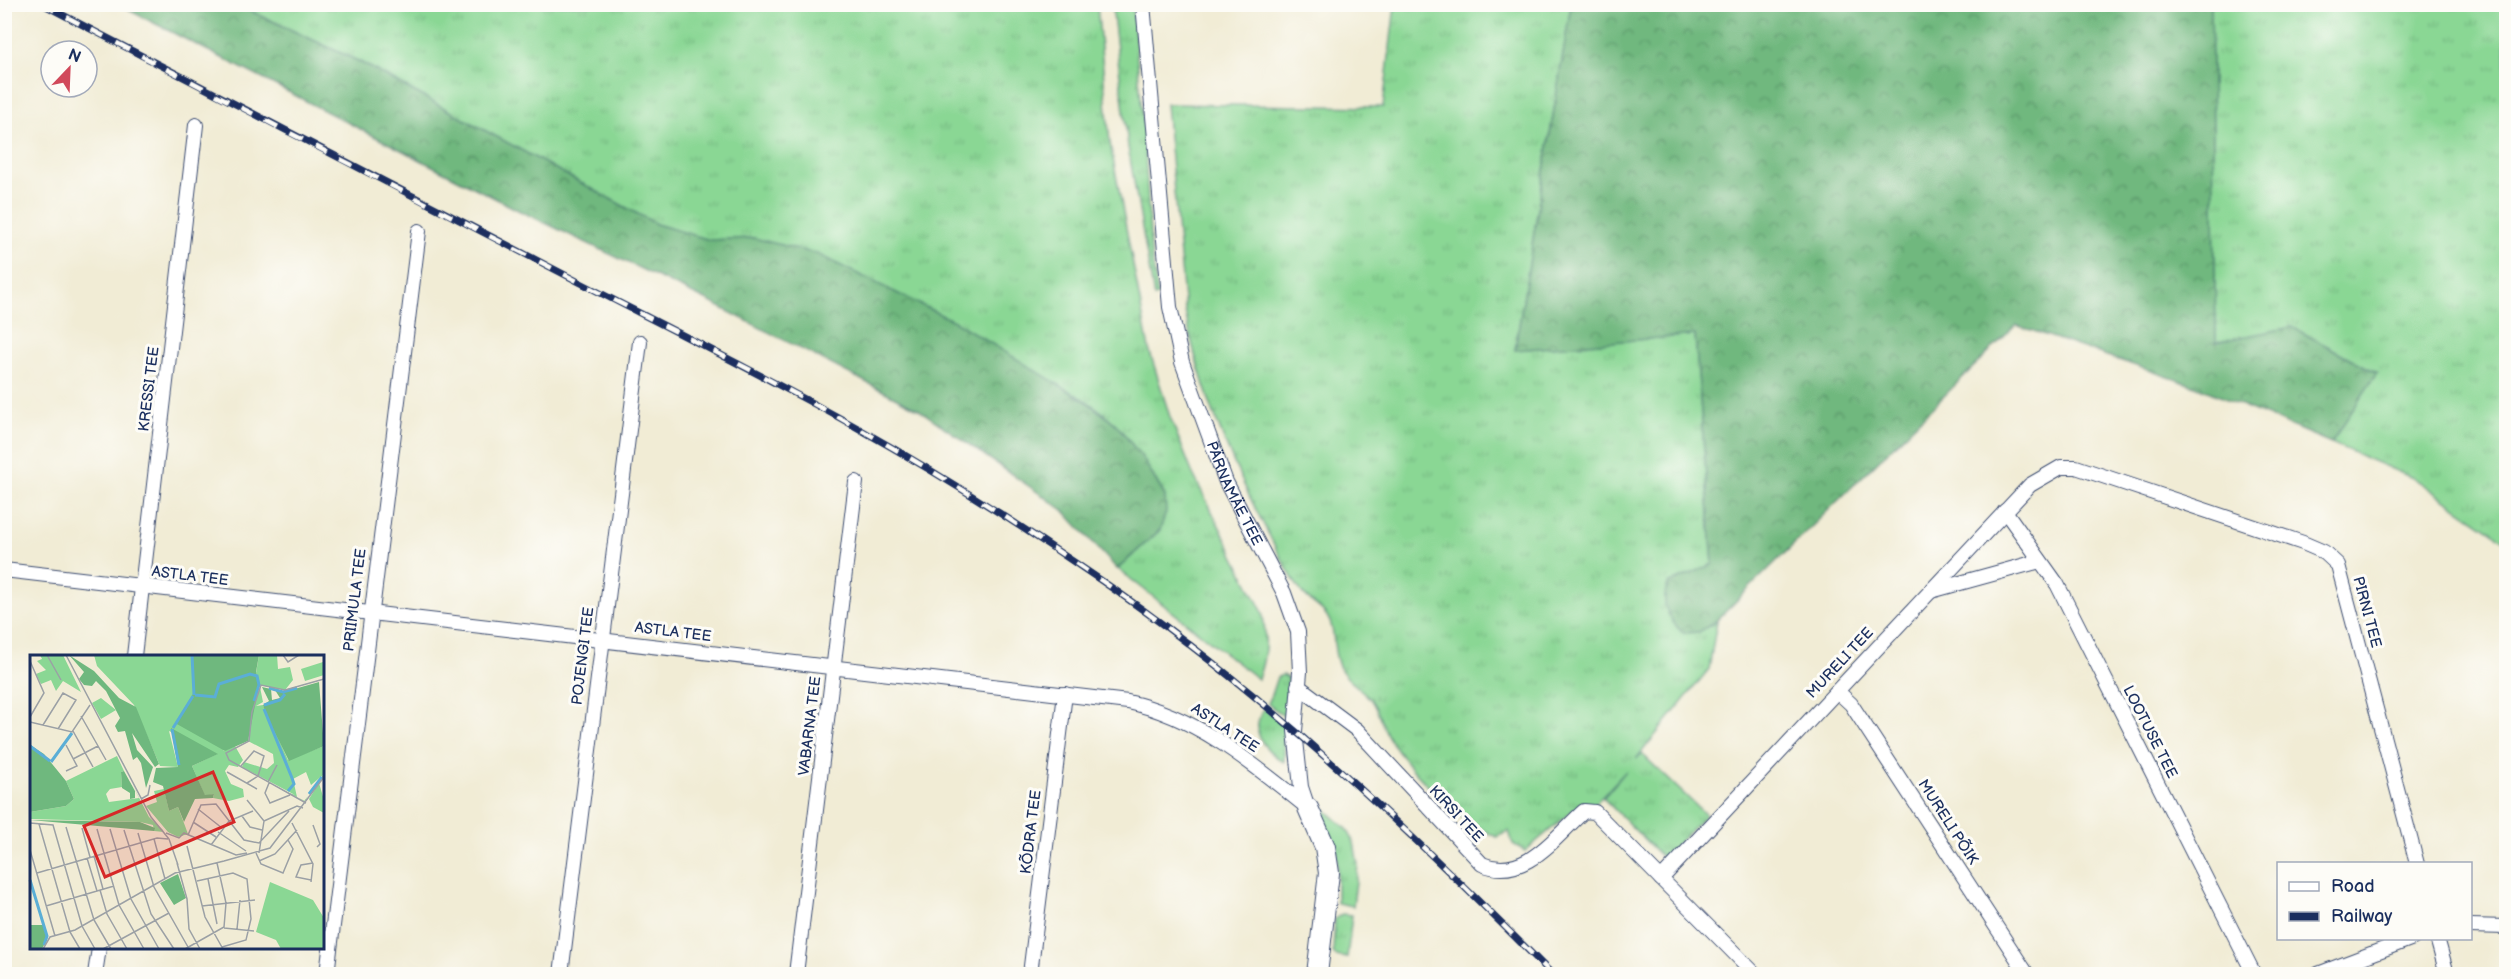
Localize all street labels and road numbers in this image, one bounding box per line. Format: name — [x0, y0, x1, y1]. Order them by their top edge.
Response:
street label: KRESSI TEE — [134, 345, 164, 433]
street label: PÄRNAMÄE TEE — [1202, 439, 1267, 549]
street label: PRIIMULA TEE — [339, 547, 371, 653]
street label: ASTLA TEE — [151, 562, 230, 590]
street label: PIRNI TEE — [2348, 574, 2386, 650]
street label: POJENGI TEE — [568, 606, 598, 706]
street label: ASTLA TEE — [634, 618, 713, 646]
street label: MURELI TEE — [1802, 623, 1878, 702]
street label: VABARNA TEE — [794, 675, 826, 777]
street label: LOOTUSE TEE — [2118, 682, 2182, 782]
street label: ASTLA TEE — [1187, 699, 1263, 757]
street label: MURELI PÕIK — [1914, 775, 1984, 868]
street label: KIRSI TEE — [1425, 782, 1487, 847]
street label: KÕDRA TEE — [1015, 789, 1046, 875]

